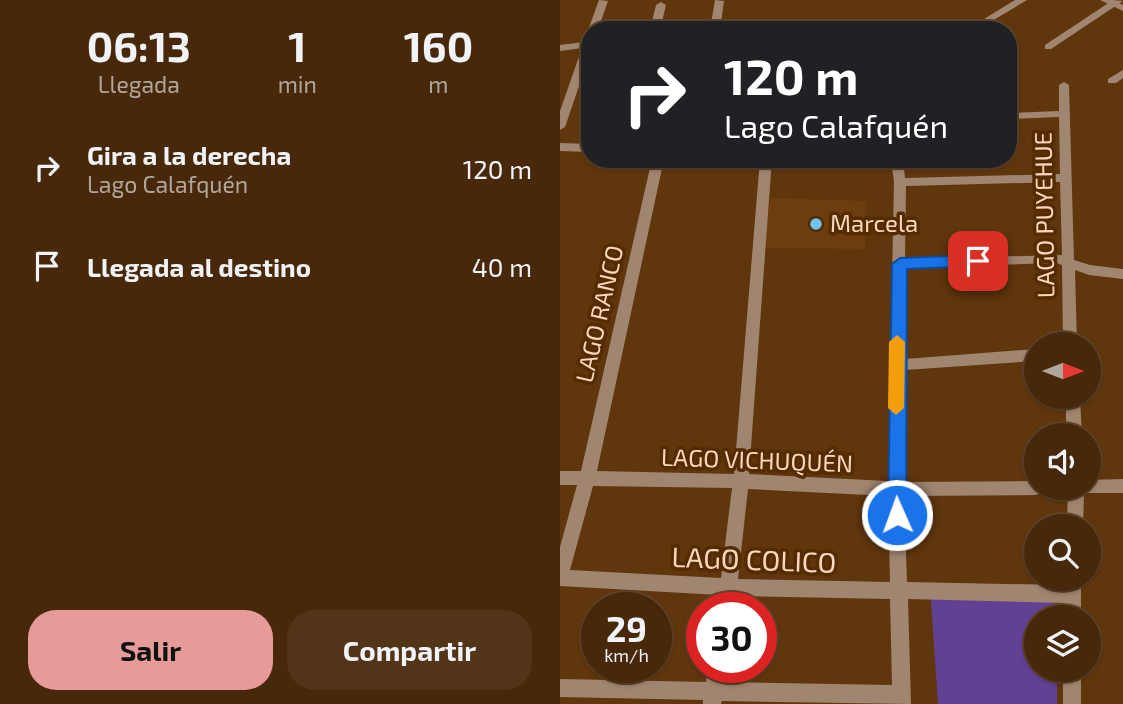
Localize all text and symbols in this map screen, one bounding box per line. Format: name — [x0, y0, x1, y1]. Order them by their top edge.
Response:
text: 06:13 — [87, 20, 191, 70]
text: 1 — [288, 20, 306, 70]
text: 160 — [404, 20, 473, 70]
text: 120 m — [724, 46, 858, 105]
icon: right — [609, 49, 700, 140]
text: Llegada — [98, 70, 180, 98]
text: min — [278, 70, 317, 98]
text: m — [428, 70, 449, 98]
text: Lago Calafquén — [724, 106, 948, 144]
street label: LAGO PUYEHUE — [1028, 132, 1059, 298]
text: Gira a la derecha — [87, 139, 291, 170]
icon: right — [28, 149, 66, 187]
text: 120 m — [463, 153, 532, 184]
text: Lago Calafquén — [87, 170, 248, 198]
place label: Marcela — [830, 208, 918, 237]
marker: Marcela — [808, 216, 824, 232]
pin — [948, 231, 1008, 291]
street label: LAGO RANCO — [569, 242, 628, 385]
icon: arrive — [959, 242, 997, 280]
icon: arrive — [28, 247, 66, 285]
text: Llegada al destino — [87, 251, 311, 282]
text: 40 m — [472, 251, 532, 282]
north arrow — [1024, 332, 1101, 410]
map controls — [1024, 332, 1101, 682]
button: sound — [1024, 423, 1101, 500]
street label: LAGO VICHUQUÉN — [661, 442, 854, 477]
position arrow — [860, 478, 934, 552]
button: search — [1024, 514, 1101, 591]
street label: LAGO COLICO — [671, 539, 837, 579]
speed limit sign: 30 — [686, 592, 777, 683]
button: layers — [1024, 605, 1101, 682]
text: 29 — [606, 607, 647, 649]
button: Salir — [28, 610, 273, 690]
button: Compartir — [287, 610, 532, 690]
text: km/h — [604, 644, 649, 666]

